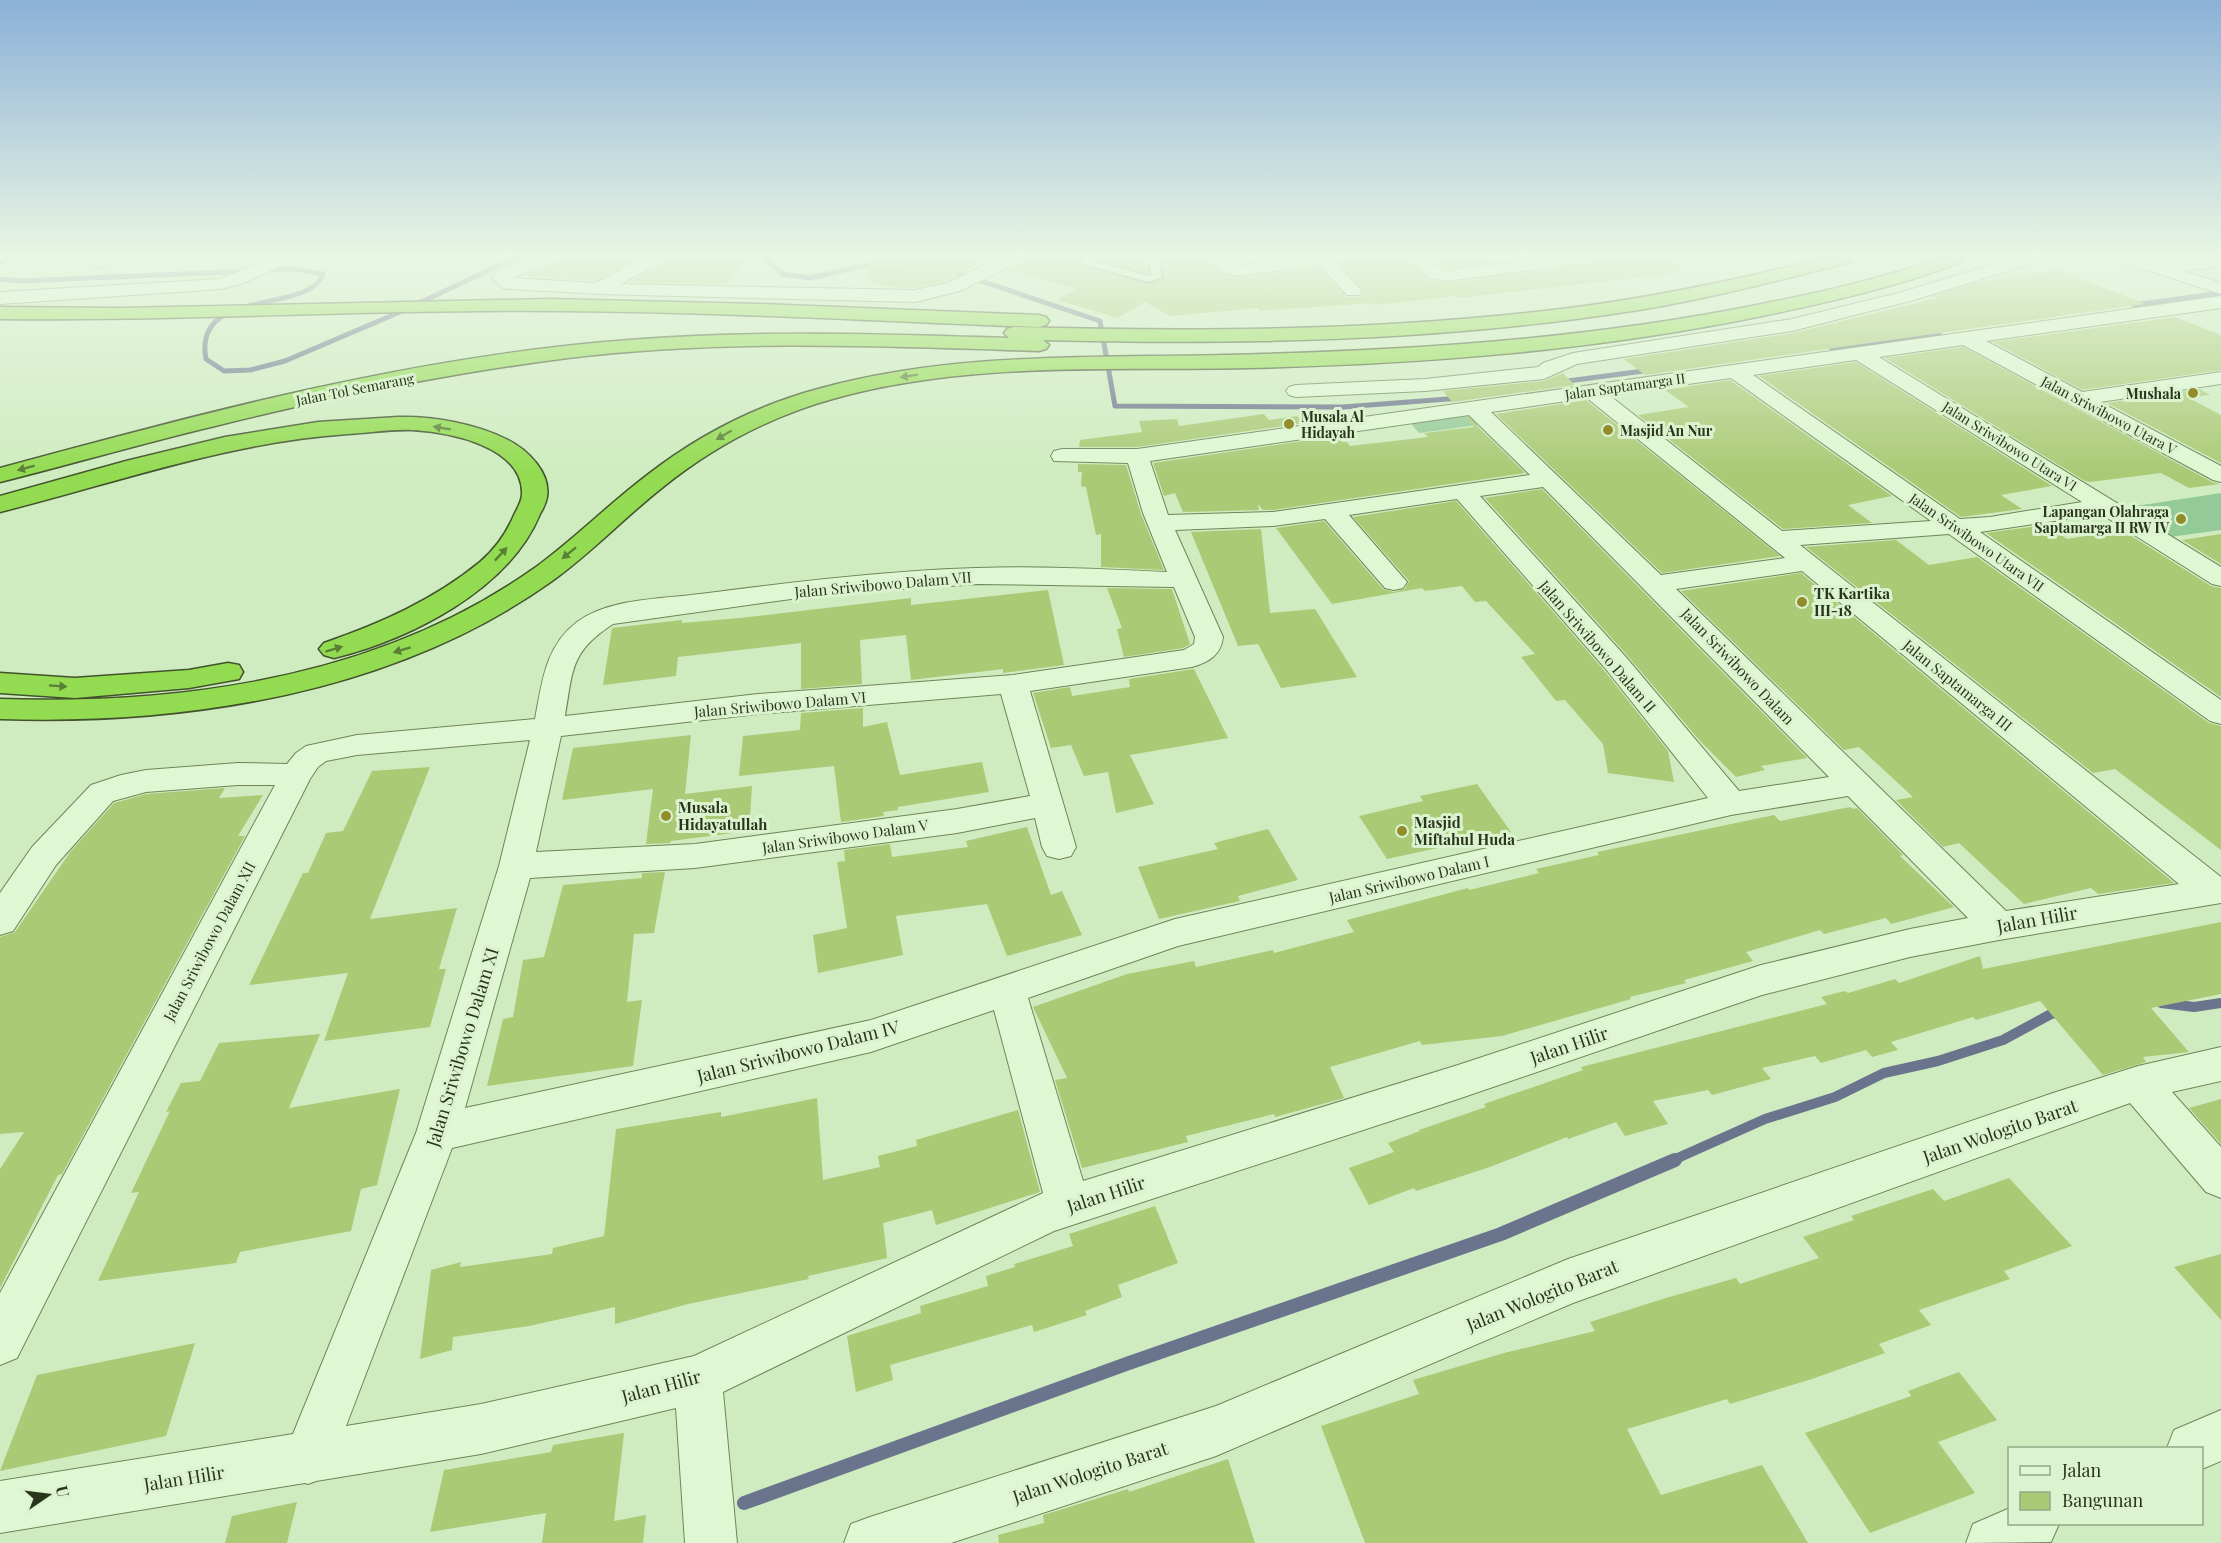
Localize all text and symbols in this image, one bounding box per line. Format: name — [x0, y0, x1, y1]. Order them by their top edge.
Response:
street label: Jalan Tol Semarang — [293, 368, 416, 410]
street label: Jalan Saptamarga II — [1563, 368, 1687, 404]
street label: Jalan Sriwibowo Utara V — [2037, 371, 2180, 459]
one-way arrow — [899, 372, 918, 381]
place label: Mushala — [2126, 384, 2182, 403]
marker: Mushala — [2186, 386, 2200, 400]
street label: Jalan Sriwibowo Utara VI — [1938, 396, 2081, 495]
place label: Musala Al Hidayah — [1301, 407, 1365, 442]
marker: Musala Al Hidayah — [1282, 417, 1296, 431]
place label: Masjid An Nur — [1620, 421, 1713, 440]
one-way arrow — [432, 423, 451, 432]
marker: Masjid An Nur — [1601, 423, 1615, 437]
one-way arrow — [715, 430, 732, 440]
one-way arrow — [17, 463, 36, 473]
street label: Jalan Sriwibowo Utara VII — [1905, 488, 2048, 596]
place label: Lapangan Olahraga Saptamarga II RW IV — [2034, 502, 2170, 537]
marker: Lapangan Olahraga Saptamarga II RW IV — [2174, 512, 2188, 526]
one-way arrow — [494, 547, 508, 561]
one-way arrow — [562, 547, 577, 559]
street label: Jalan Sriwibowo Dalam VII — [793, 566, 972, 602]
street label: Jalan Sriwibowo Dalam II — [1534, 575, 1661, 716]
place label: TK Kartika III-18 — [1814, 583, 1890, 620]
marker: TK Kartika III-18 — [1795, 595, 1809, 609]
street label: Jalan Sriwibowo Dalam — [1676, 603, 1799, 729]
street label: Jalan Saptamarga III — [1898, 634, 2017, 735]
one-way arrow — [325, 643, 343, 653]
one-way arrow — [393, 646, 411, 655]
one-way arrow — [49, 682, 68, 691]
street label: Jalan Sriwibowo Dalam VI — [692, 687, 867, 722]
place label: Musala Hidayatullah — [678, 797, 767, 834]
marker: Musala Hidayatullah — [659, 809, 673, 823]
place label: Masjid Miftahul Huda — [1414, 812, 1515, 849]
street label: Jalan Sriwibowo Dalam V — [760, 814, 930, 858]
marker: Masjid Miftahul Huda — [1395, 824, 1409, 838]
street label: Jalan Sriwibowo Dalam I — [1326, 851, 1491, 907]
street label: Jalan Sriwibowo Dalam XII — [158, 858, 260, 1025]
street label: Jalan Hilir — [1994, 900, 2079, 938]
street label: Jalan Sriwibowo Dalam XI — [420, 944, 504, 1151]
street label: Jalan Sriwibowo Dalam IV — [693, 1014, 902, 1088]
street label: Jalan Hilir — [1526, 1020, 1611, 1070]
street label: Jalan Wologito Barat — [1919, 1093, 2081, 1169]
street label: Jalan Hilir — [1063, 1170, 1148, 1218]
street label: Jalan Wologito Barat — [1462, 1253, 1622, 1337]
street label: Jalan Hilir — [618, 1364, 703, 1408]
street label: Jalan Wologito Barat — [1008, 1435, 1171, 1509]
legend — [2008, 1447, 2203, 1525]
text: Jalan — [2061, 1458, 2102, 1482]
street label: Jalan Hilir — [141, 1460, 226, 1496]
north arrow — [18, 1465, 78, 1525]
text: U — [52, 1483, 75, 1499]
text: Bangunan — [2062, 1488, 2143, 1512]

